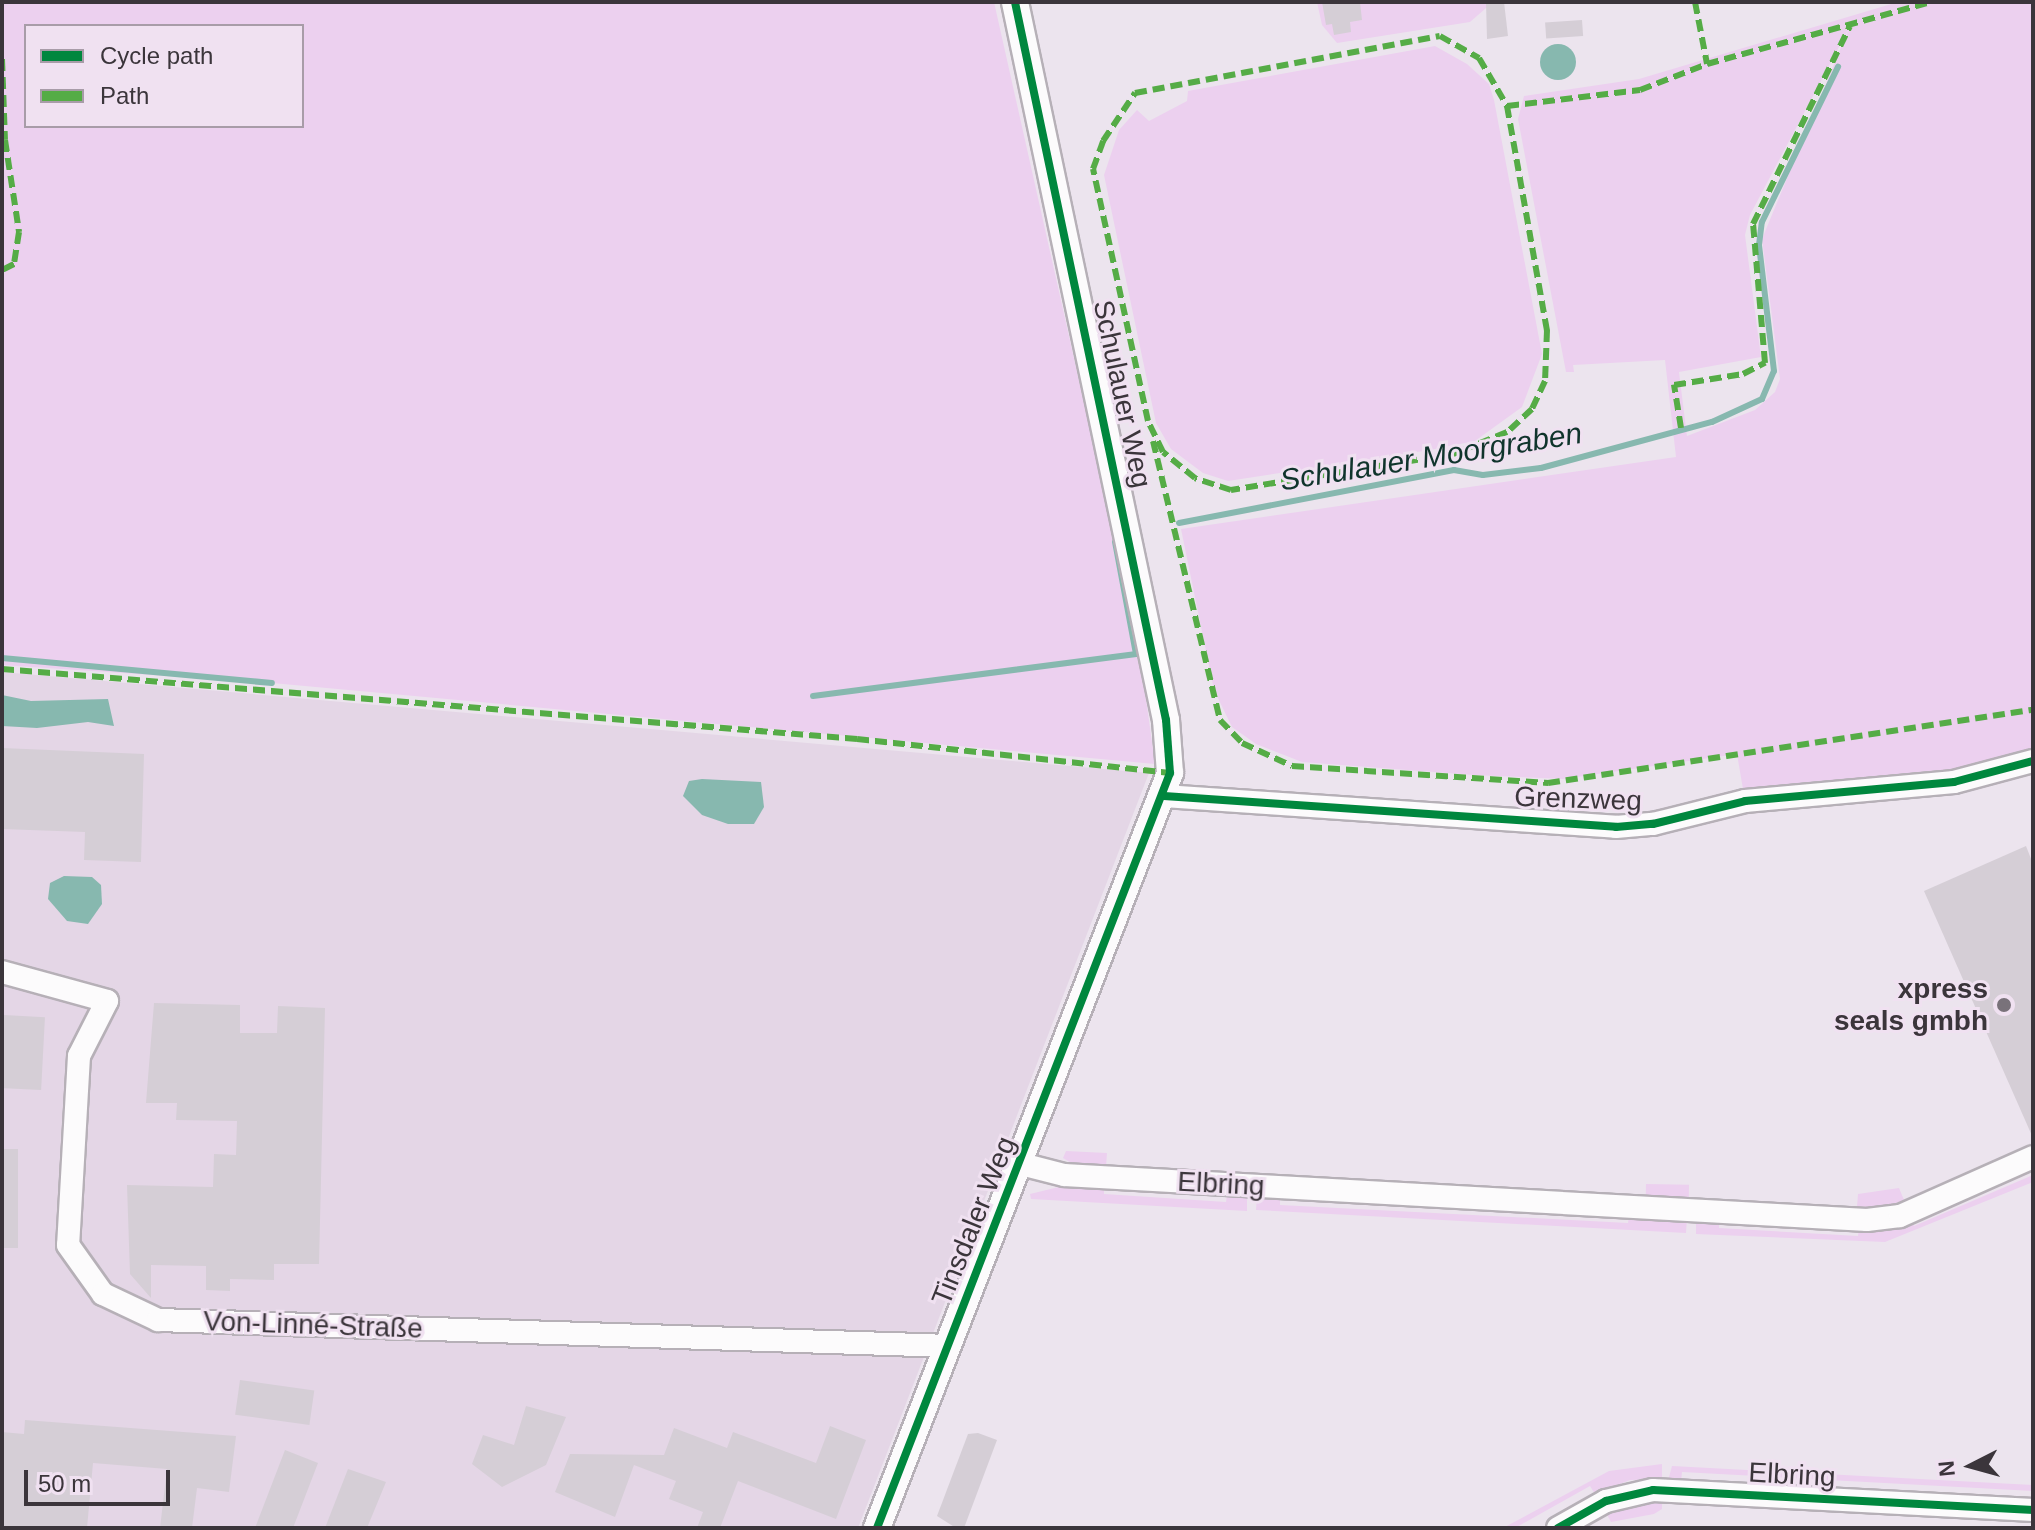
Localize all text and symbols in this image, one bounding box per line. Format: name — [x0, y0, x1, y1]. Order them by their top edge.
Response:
legend — [24, 24, 304, 128]
text: Cycle path — [100, 42, 213, 69]
text: Path — [100, 82, 149, 109]
street label: Schulauer Weg — [1086, 297, 1158, 491]
water label: Schulauer Moorgraben — [1277, 415, 1585, 499]
street label: Grenzweg — [1514, 780, 1642, 818]
place label: xpress seals gmbh — [1834, 972, 1988, 1038]
marker: xpress seals gmbh — [1995, 996, 2013, 1014]
street label: Tinsdaler Weg — [925, 1132, 1023, 1310]
street label: Elbring — [1177, 1165, 1265, 1203]
street label: Von-Linné-Straße — [203, 1304, 423, 1346]
north arrow — [1931, 1426, 2011, 1506]
scale bar — [28, 1454, 174, 1504]
street label: Elbring — [1748, 1456, 1836, 1494]
text: N — [1933, 1459, 1960, 1478]
text: 50 m — [38, 1470, 91, 1497]

